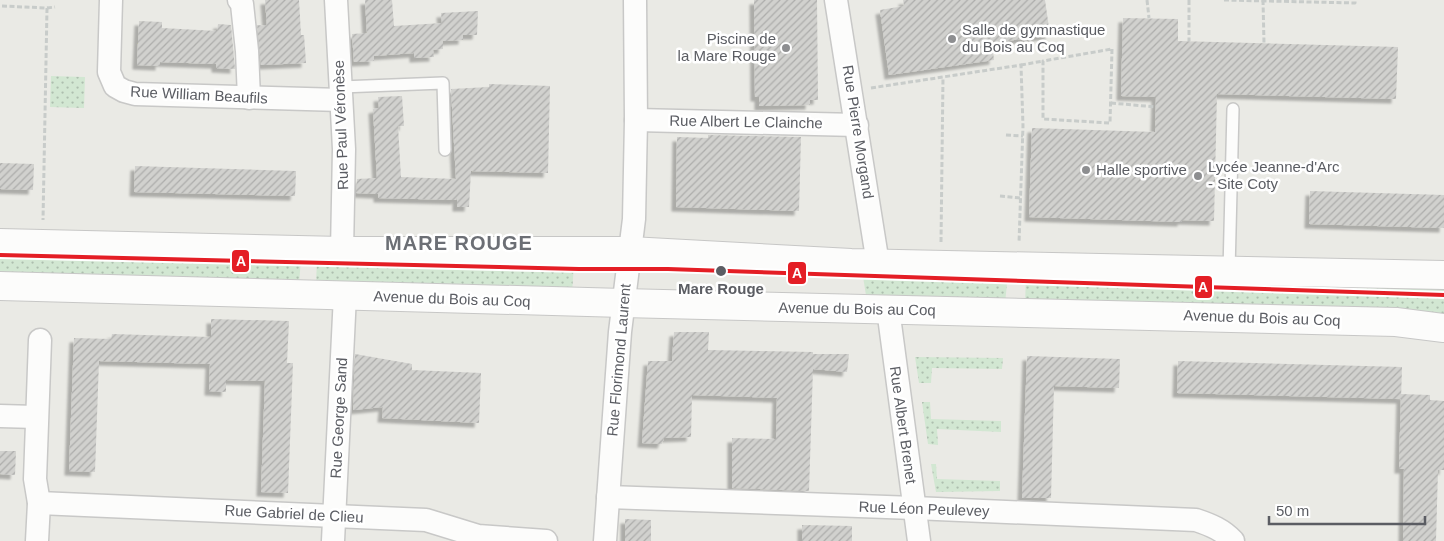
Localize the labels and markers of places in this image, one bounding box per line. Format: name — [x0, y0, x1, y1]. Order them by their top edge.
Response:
place label: Salle de gymnastique du Bois au Coq — [962, 21, 1105, 55]
place label: Piscine de la Mare Rouge — [678, 30, 776, 64]
marker: Salle de gymnastique du Bois au Coq — [946, 33, 958, 45]
marker: Piscine de la Mare Rouge — [780, 42, 792, 54]
place label: Lycée Jeanne-d'Arc - Site Coty — [1208, 158, 1340, 192]
place label: Halle sportive — [1096, 161, 1187, 178]
marker: Halle sportive — [1080, 164, 1092, 176]
marker: Lycée Jeanne-d'Arc - Site Coty — [1192, 170, 1204, 182]
marker: Mare Rouge — [714, 264, 728, 278]
place label: Mare Rouge — [678, 280, 764, 297]

